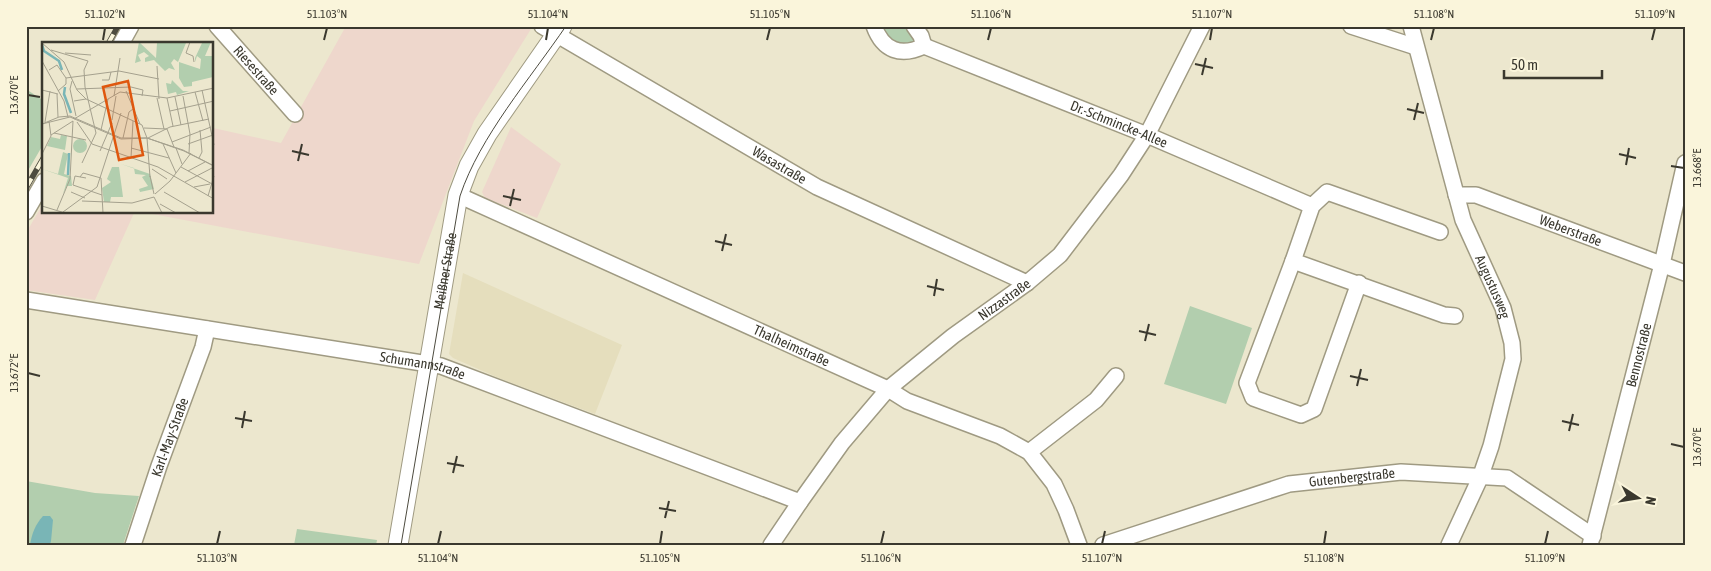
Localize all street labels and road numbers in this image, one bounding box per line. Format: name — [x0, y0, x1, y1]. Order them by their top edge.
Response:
street label: Riesestraße — [230, 42, 282, 98]
street label: Dr.-Schmincke-Allee — [1068, 97, 1170, 151]
street label: Wasastraße — [749, 143, 809, 187]
street label: Weberstraße — [1537, 211, 1604, 249]
street label: Meißner Straße — [430, 231, 459, 311]
street label: Augustusweg — [1472, 252, 1513, 320]
street label: Nizzastraße — [975, 275, 1033, 323]
street label: Thalheimstraße — [751, 321, 832, 370]
street label: Bennostraße — [1623, 321, 1655, 389]
street label: Schumannstraße — [379, 348, 468, 382]
street label: Karl-May-Straße — [148, 395, 192, 479]
street label: Gutenbergstraße — [1308, 465, 1396, 490]

